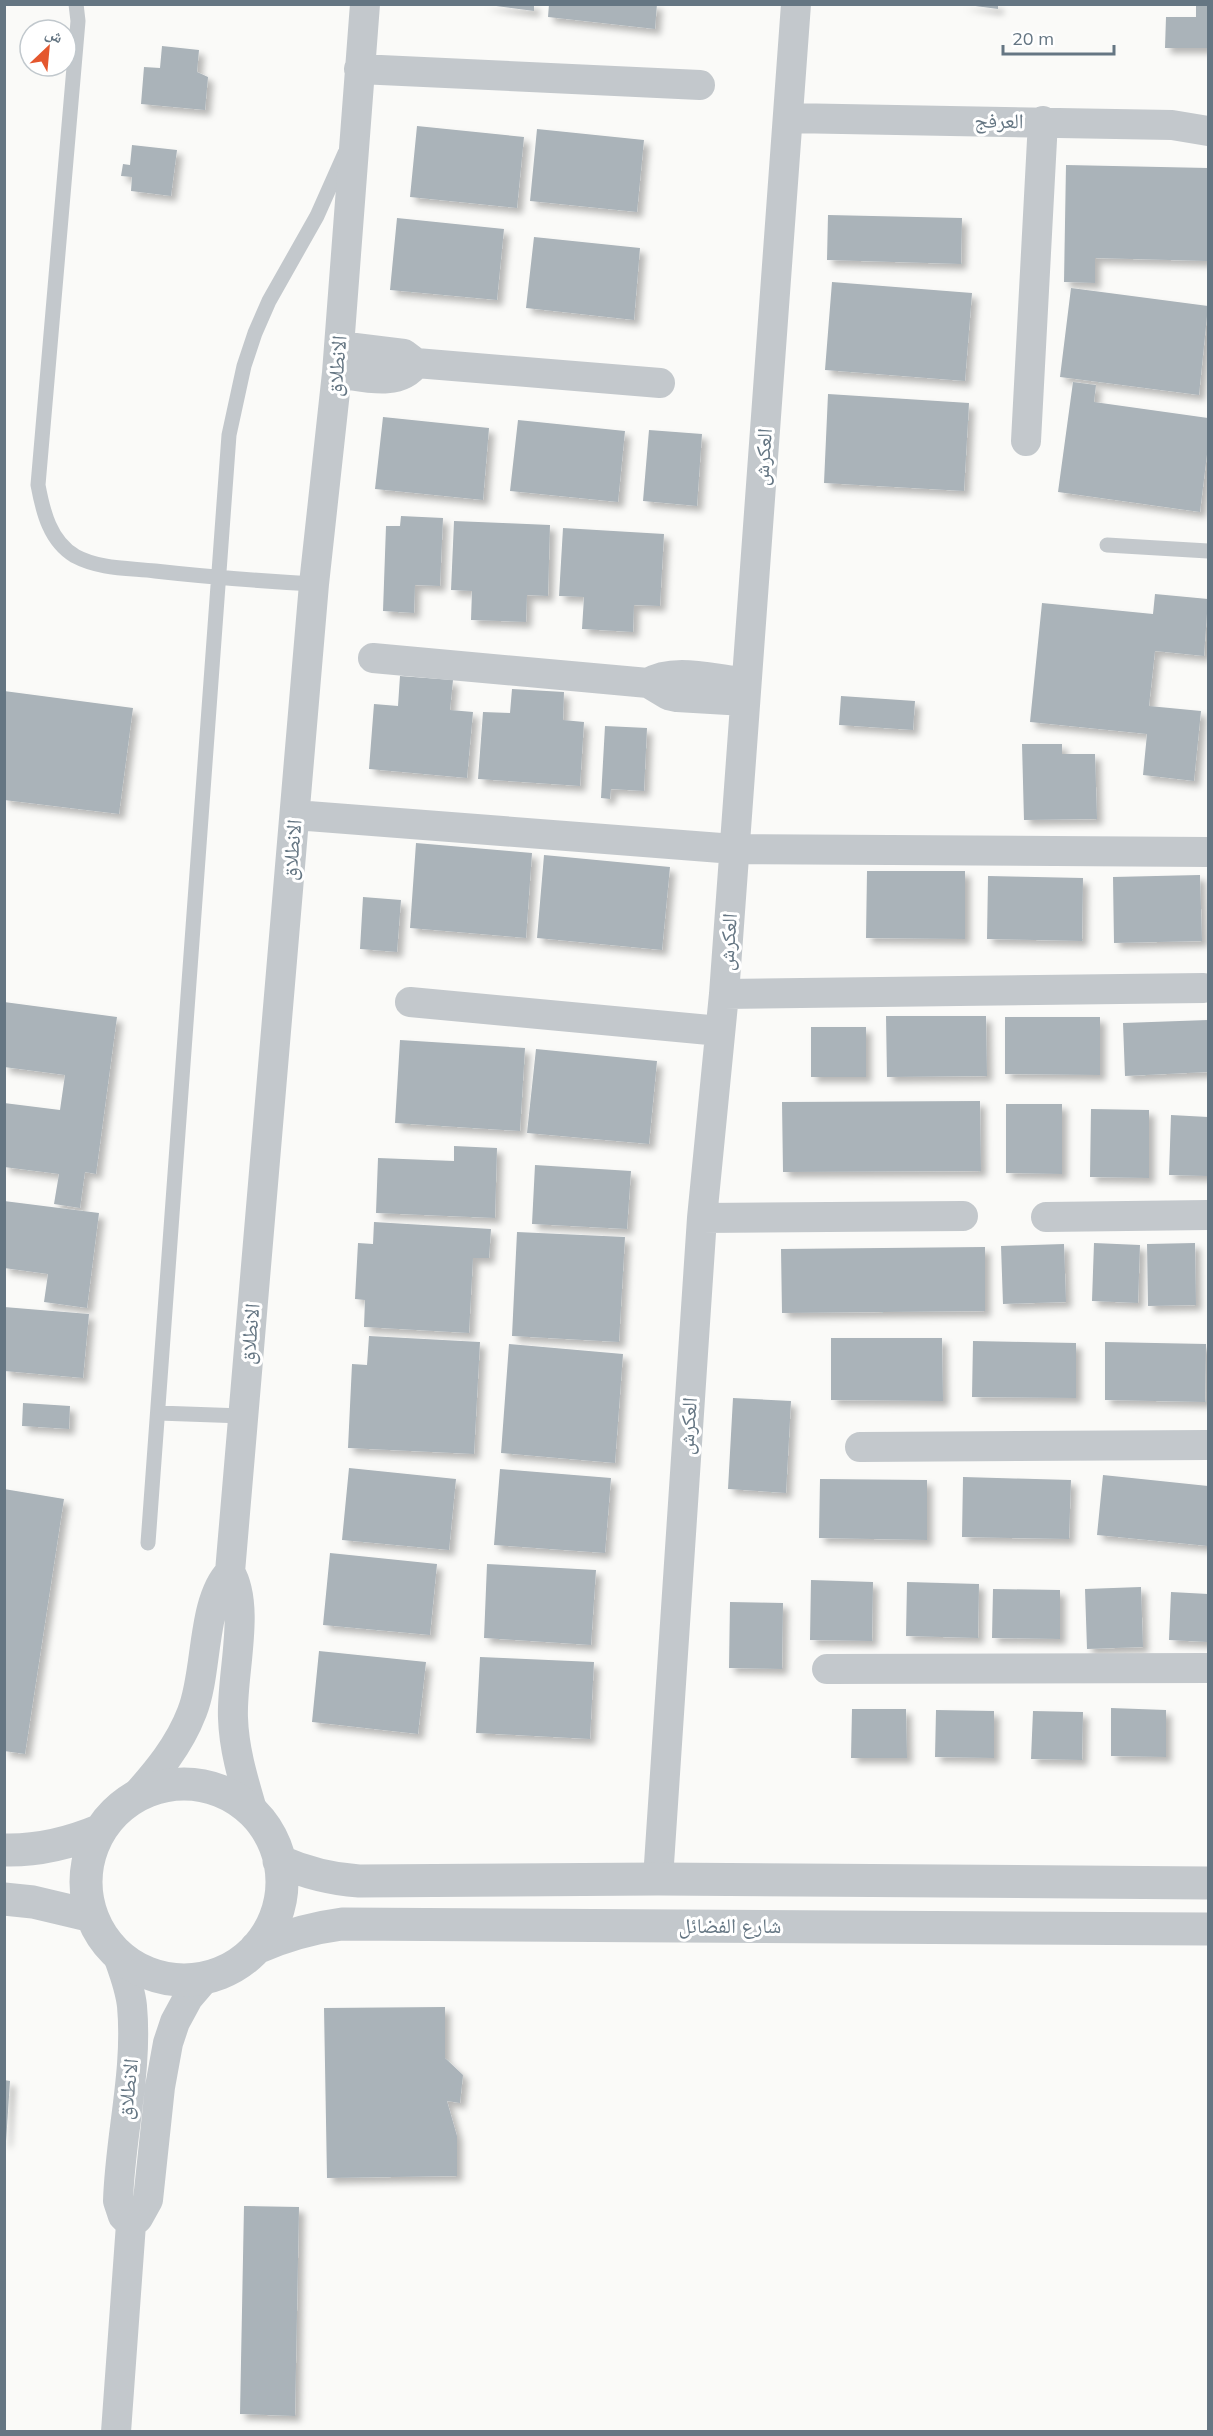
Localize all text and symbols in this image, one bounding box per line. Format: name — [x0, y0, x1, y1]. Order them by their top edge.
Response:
north arrow — [18, 18, 78, 78]
scale bar — [1003, 18, 1114, 56]
text: ش — [43, 22, 67, 47]
text: 20 m — [1012, 27, 1054, 50]
street label: العرفج — [974, 107, 1024, 134]
street label: الانطلاق — [320, 334, 353, 398]
street label: العكرش — [747, 427, 778, 487]
street label: الانطلاق — [275, 818, 308, 882]
street label: العكرش — [712, 912, 743, 972]
street label: الانطلاق — [233, 1302, 266, 1366]
street label: العكرش — [672, 1396, 703, 1456]
street label: شارع الفضائل — [679, 1912, 781, 1939]
street label: الانطلاق — [111, 2057, 144, 2121]

